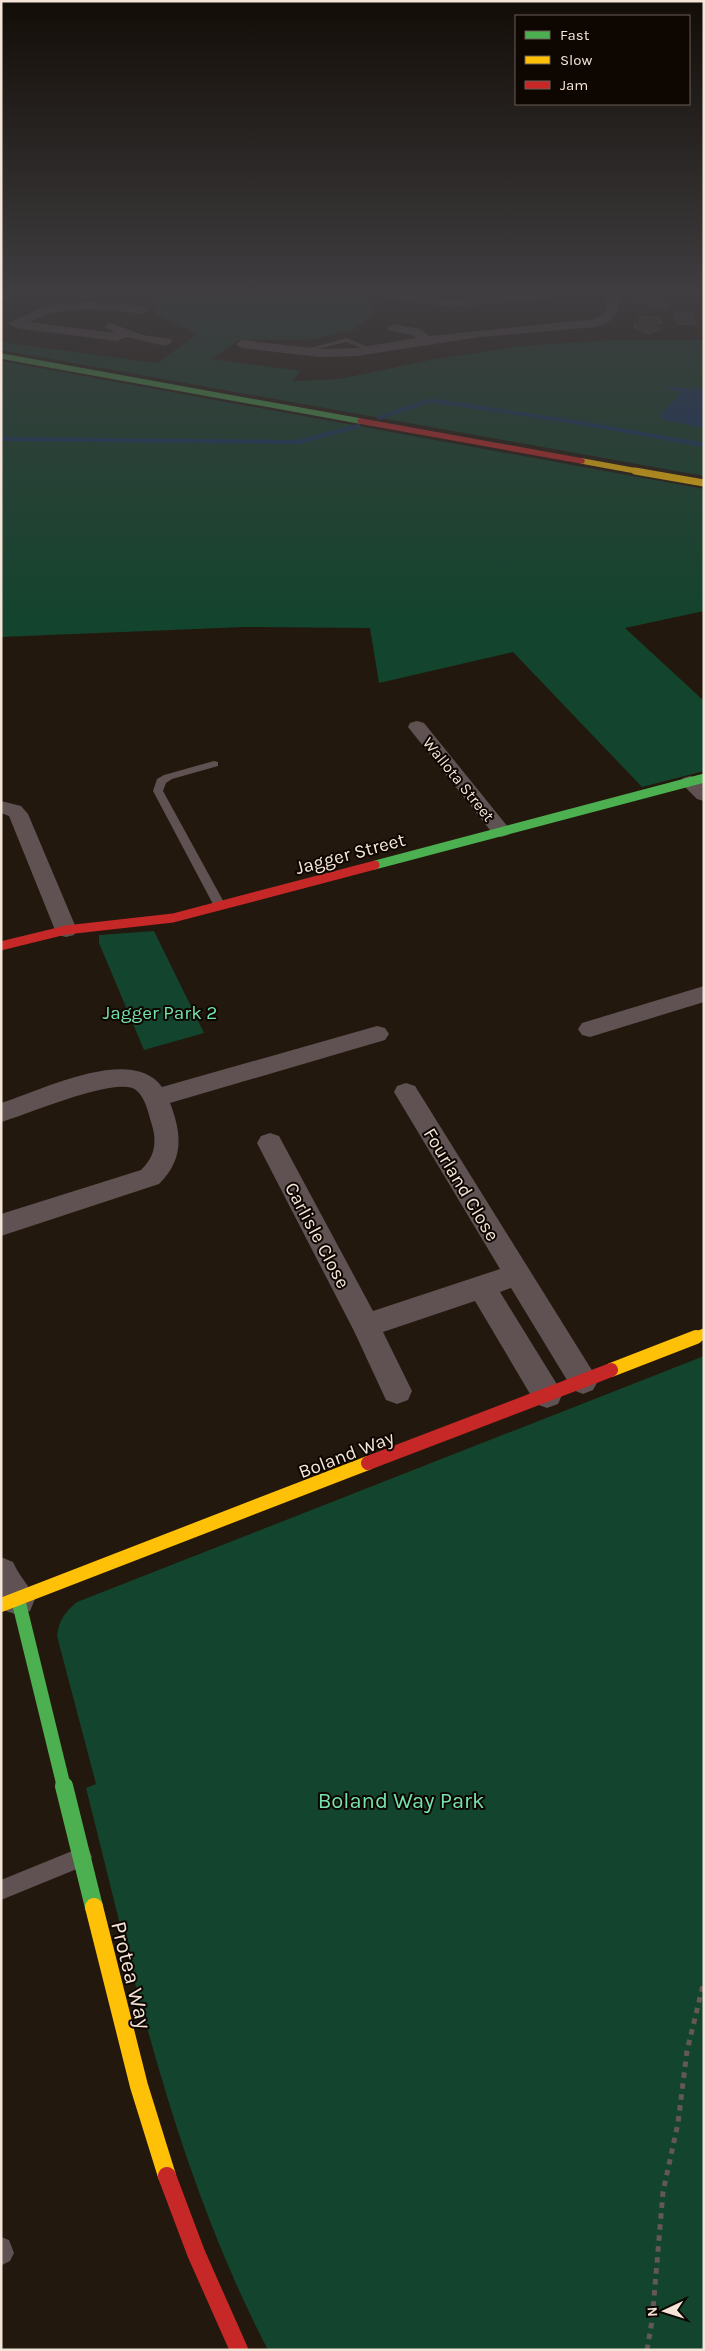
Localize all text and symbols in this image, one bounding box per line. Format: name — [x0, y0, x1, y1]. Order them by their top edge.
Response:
legend — [515, 15, 690, 105]
text: Fast — [560, 26, 590, 44]
text: Slow — [560, 51, 592, 69]
text: Jam — [560, 76, 588, 94]
street label: Wallota Street — [419, 733, 498, 825]
street label: Jagger Street — [293, 829, 408, 879]
park label: Jagger Park 2 — [103, 1002, 217, 1024]
street label: Fourland Close — [419, 1124, 504, 1245]
street label: Carlisle Close — [280, 1179, 354, 1292]
street label: Boland Way — [295, 1427, 398, 1483]
park label: Boland Way Park — [318, 1788, 484, 1814]
street label: Protea Way — [105, 1919, 157, 2032]
north arrow — [640, 2286, 690, 2336]
text: N — [644, 2306, 661, 2317]

